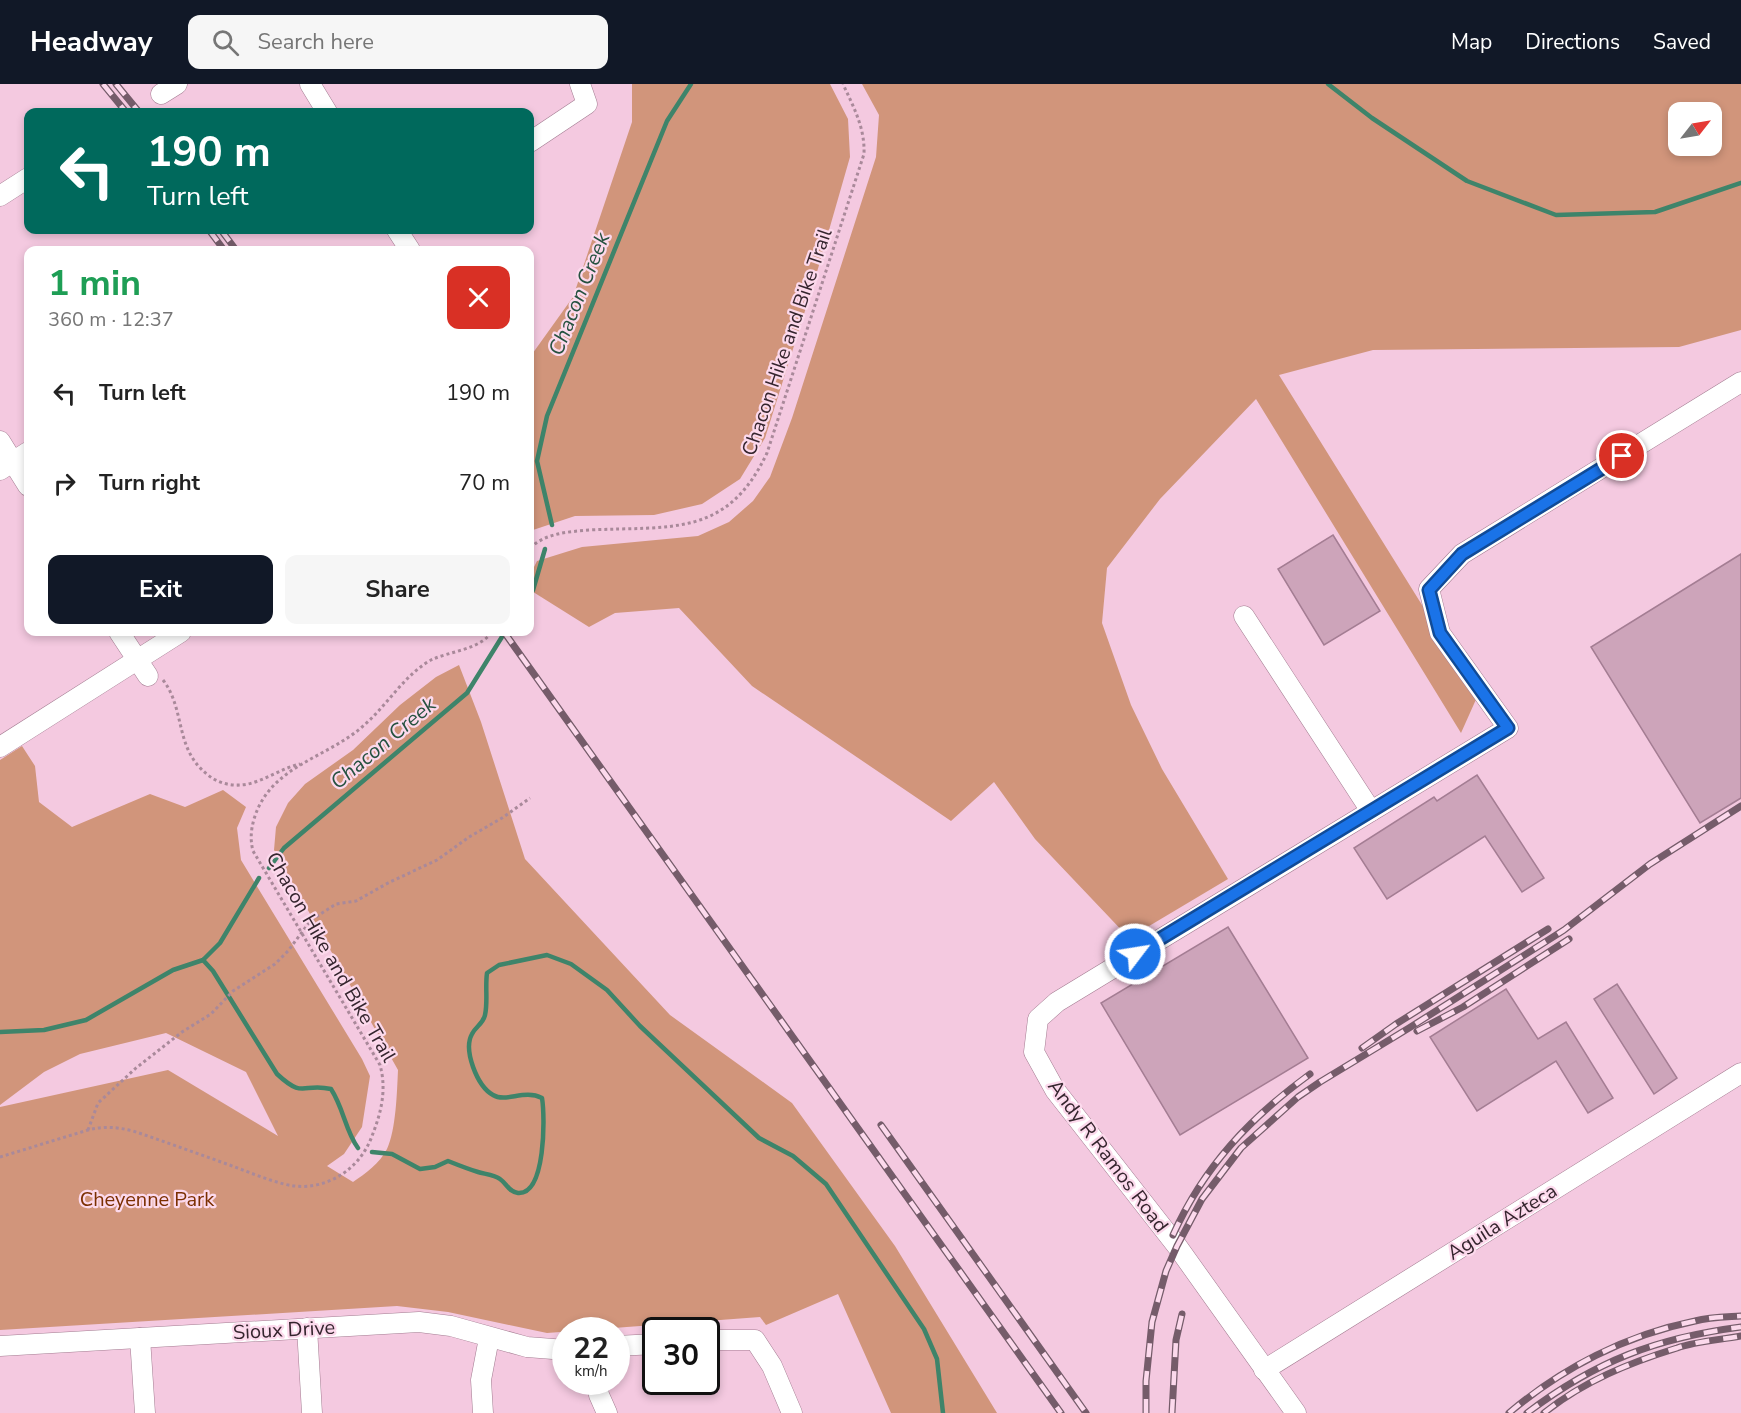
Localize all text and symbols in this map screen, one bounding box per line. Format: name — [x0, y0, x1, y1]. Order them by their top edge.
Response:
search box — [188, 15, 608, 69]
text: Headway — [30, 23, 152, 61]
icon: search — [209, 26, 242, 59]
text: Search here — [257, 27, 374, 57]
text: Map — [1451, 28, 1492, 56]
text: Directions — [1525, 28, 1620, 56]
text: Saved — [1653, 28, 1711, 56]
north arrow — [1668, 102, 1722, 156]
map controls — [1668, 102, 1722, 156]
text: 190 m — [147, 124, 271, 181]
icon: left — [48, 132, 126, 210]
text: Turn left — [147, 178, 248, 215]
street label: Chacon Hike and Bike Trail — [735, 225, 839, 459]
water label: Chacon Creek — [542, 228, 617, 360]
text: 1 min — [48, 259, 141, 308]
button: close — [447, 266, 510, 329]
text: 360 m · 12:37 — [48, 306, 174, 333]
icon: left — [48, 377, 81, 410]
text: Turn left — [99, 378, 186, 408]
text: 190 m — [446, 378, 510, 408]
pin — [1596, 430, 1647, 481]
icon: arrive — [1605, 439, 1638, 472]
icon: right — [48, 467, 81, 500]
text: Turn right — [99, 468, 200, 498]
text: 70 m — [459, 468, 510, 498]
button: Exit — [48, 555, 273, 624]
button: Share — [285, 555, 510, 624]
water label: Chacon Creek — [324, 690, 442, 796]
street label: Chacon Hike and Bike Trail — [260, 847, 402, 1067]
position arrow — [1103, 922, 1167, 986]
street label: Andy R Ramos Road — [1042, 1074, 1174, 1238]
street label: Aguila Azteca — [1442, 1177, 1562, 1267]
park label: Cheyenne Park — [80, 1186, 215, 1213]
street label: Sioux Drive — [232, 1314, 336, 1346]
speed limit sign: 30 — [642, 1317, 720, 1395]
text: 22 — [573, 1328, 609, 1369]
text: km/h — [574, 1361, 608, 1381]

